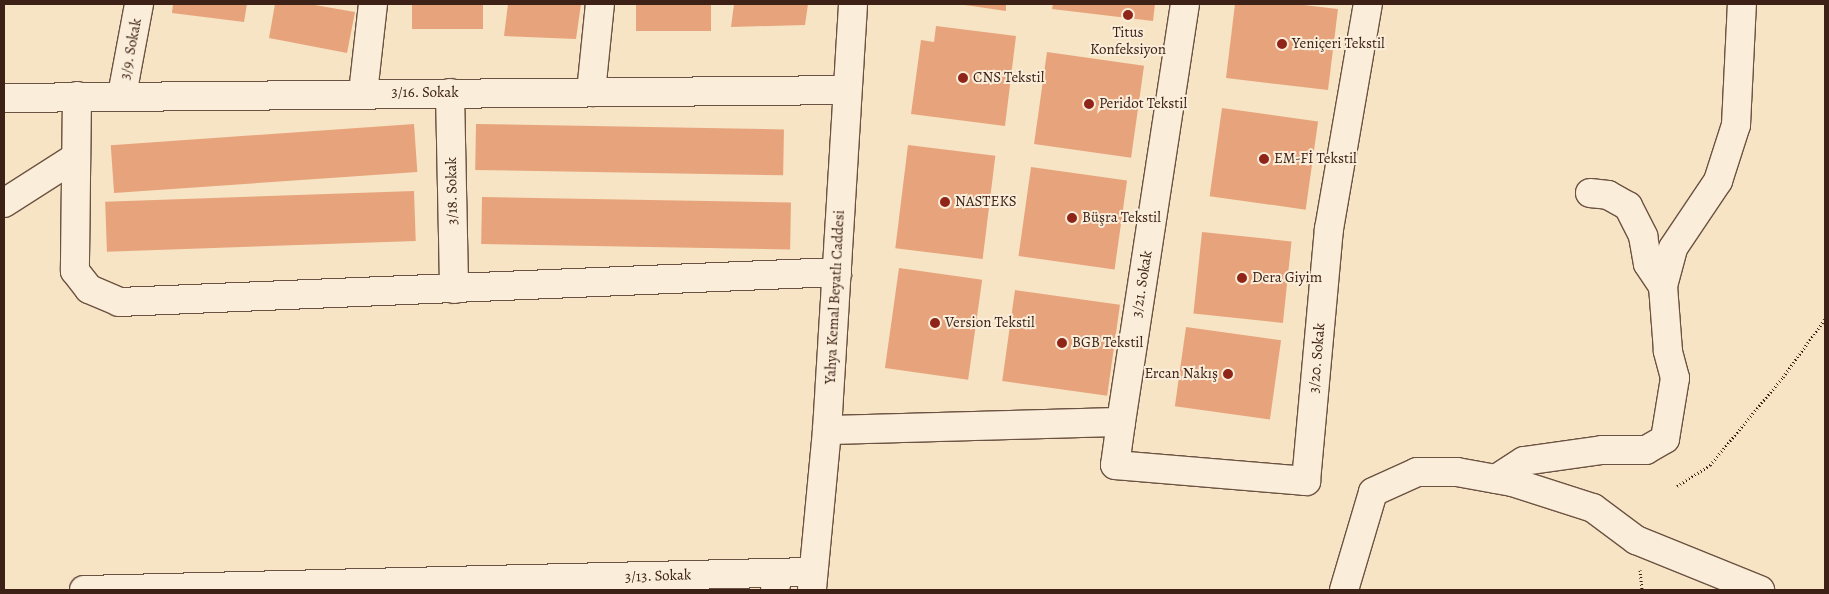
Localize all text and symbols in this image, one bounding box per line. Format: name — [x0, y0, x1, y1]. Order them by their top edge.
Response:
marker: Titus Konfeksiyon — [1122, 9, 1134, 21]
street label: 3/9. Sokak — [116, 17, 146, 81]
place label: Titus Konfeksiyon — [1090, 23, 1166, 58]
place label: Yeniçeri Tekstil — [1292, 35, 1385, 53]
marker: Yeniçeri Tekstil — [1276, 38, 1288, 50]
place label: CNS Tekstil — [973, 69, 1044, 87]
marker: CNS Tekstil — [957, 72, 969, 84]
street label: 3/16. Sokak — [391, 84, 459, 102]
place label: Peridot Tekstil — [1099, 95, 1187, 113]
marker: Peridot Tekstil — [1083, 98, 1095, 110]
place label: EM-Fİ Tekstil — [1274, 150, 1357, 168]
marker: EM-Fİ Tekstil — [1258, 153, 1270, 165]
street label: 3/18. Sokak — [442, 157, 462, 225]
place label: NASTEKS — [955, 193, 1017, 211]
marker: NASTEKS — [939, 196, 951, 208]
street label: Yahya Kemal Beyatlı Caddesi — [821, 209, 849, 385]
place label: Büşra Tekstil — [1082, 209, 1161, 227]
marker: Büşra Tekstil — [1066, 212, 1078, 224]
street label: 3/21. Sokak — [1128, 249, 1156, 319]
place label: Dera Giyim — [1252, 269, 1322, 287]
marker: Dera Giyim — [1236, 272, 1248, 284]
place label: Version Tekstil — [945, 314, 1035, 332]
marker: Version Tekstil — [929, 317, 941, 329]
street label: 3/20. Sokak — [1305, 322, 1329, 394]
place label: BGB Tekstil — [1072, 334, 1143, 352]
marker: BGB Tekstil — [1056, 337, 1068, 349]
place label: Ercan Nakış — [1144, 365, 1218, 383]
marker: Ercan Nakış — [1222, 368, 1234, 380]
street label: 3/13. Sokak — [624, 566, 692, 586]

